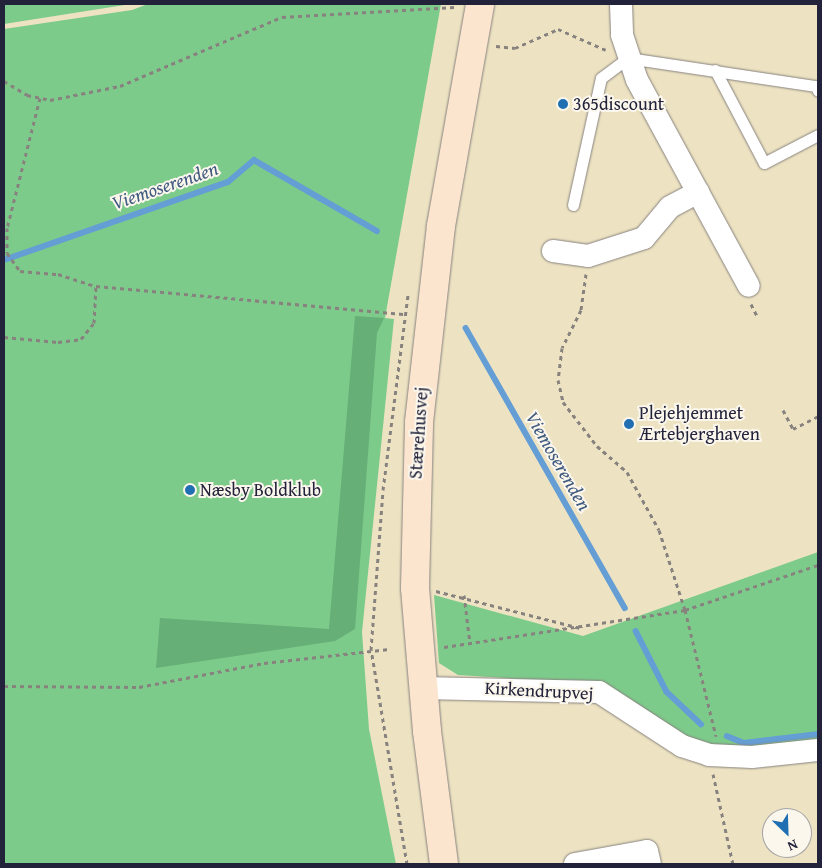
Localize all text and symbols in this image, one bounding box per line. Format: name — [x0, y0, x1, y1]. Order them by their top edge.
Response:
place label: 365discount — [573, 93, 664, 115]
marker: 365discount — [557, 98, 569, 110]
water label: Viemoserenden — [109, 157, 221, 215]
street label: Stærehusvej — [405, 386, 433, 480]
place label: Plejehjemmet Ærtebjerghaven — [639, 403, 760, 446]
water label: Viemoserenden — [520, 407, 596, 515]
marker: Plejehjemmet Ærtebjerghaven — [623, 418, 635, 430]
place label: Næsby Boldklub — [200, 479, 321, 501]
marker: Næsby Boldklub — [184, 484, 196, 496]
street label: Kirkendrupvej — [484, 677, 594, 705]
north arrow — [762, 808, 812, 858]
text: N — [784, 835, 801, 857]

